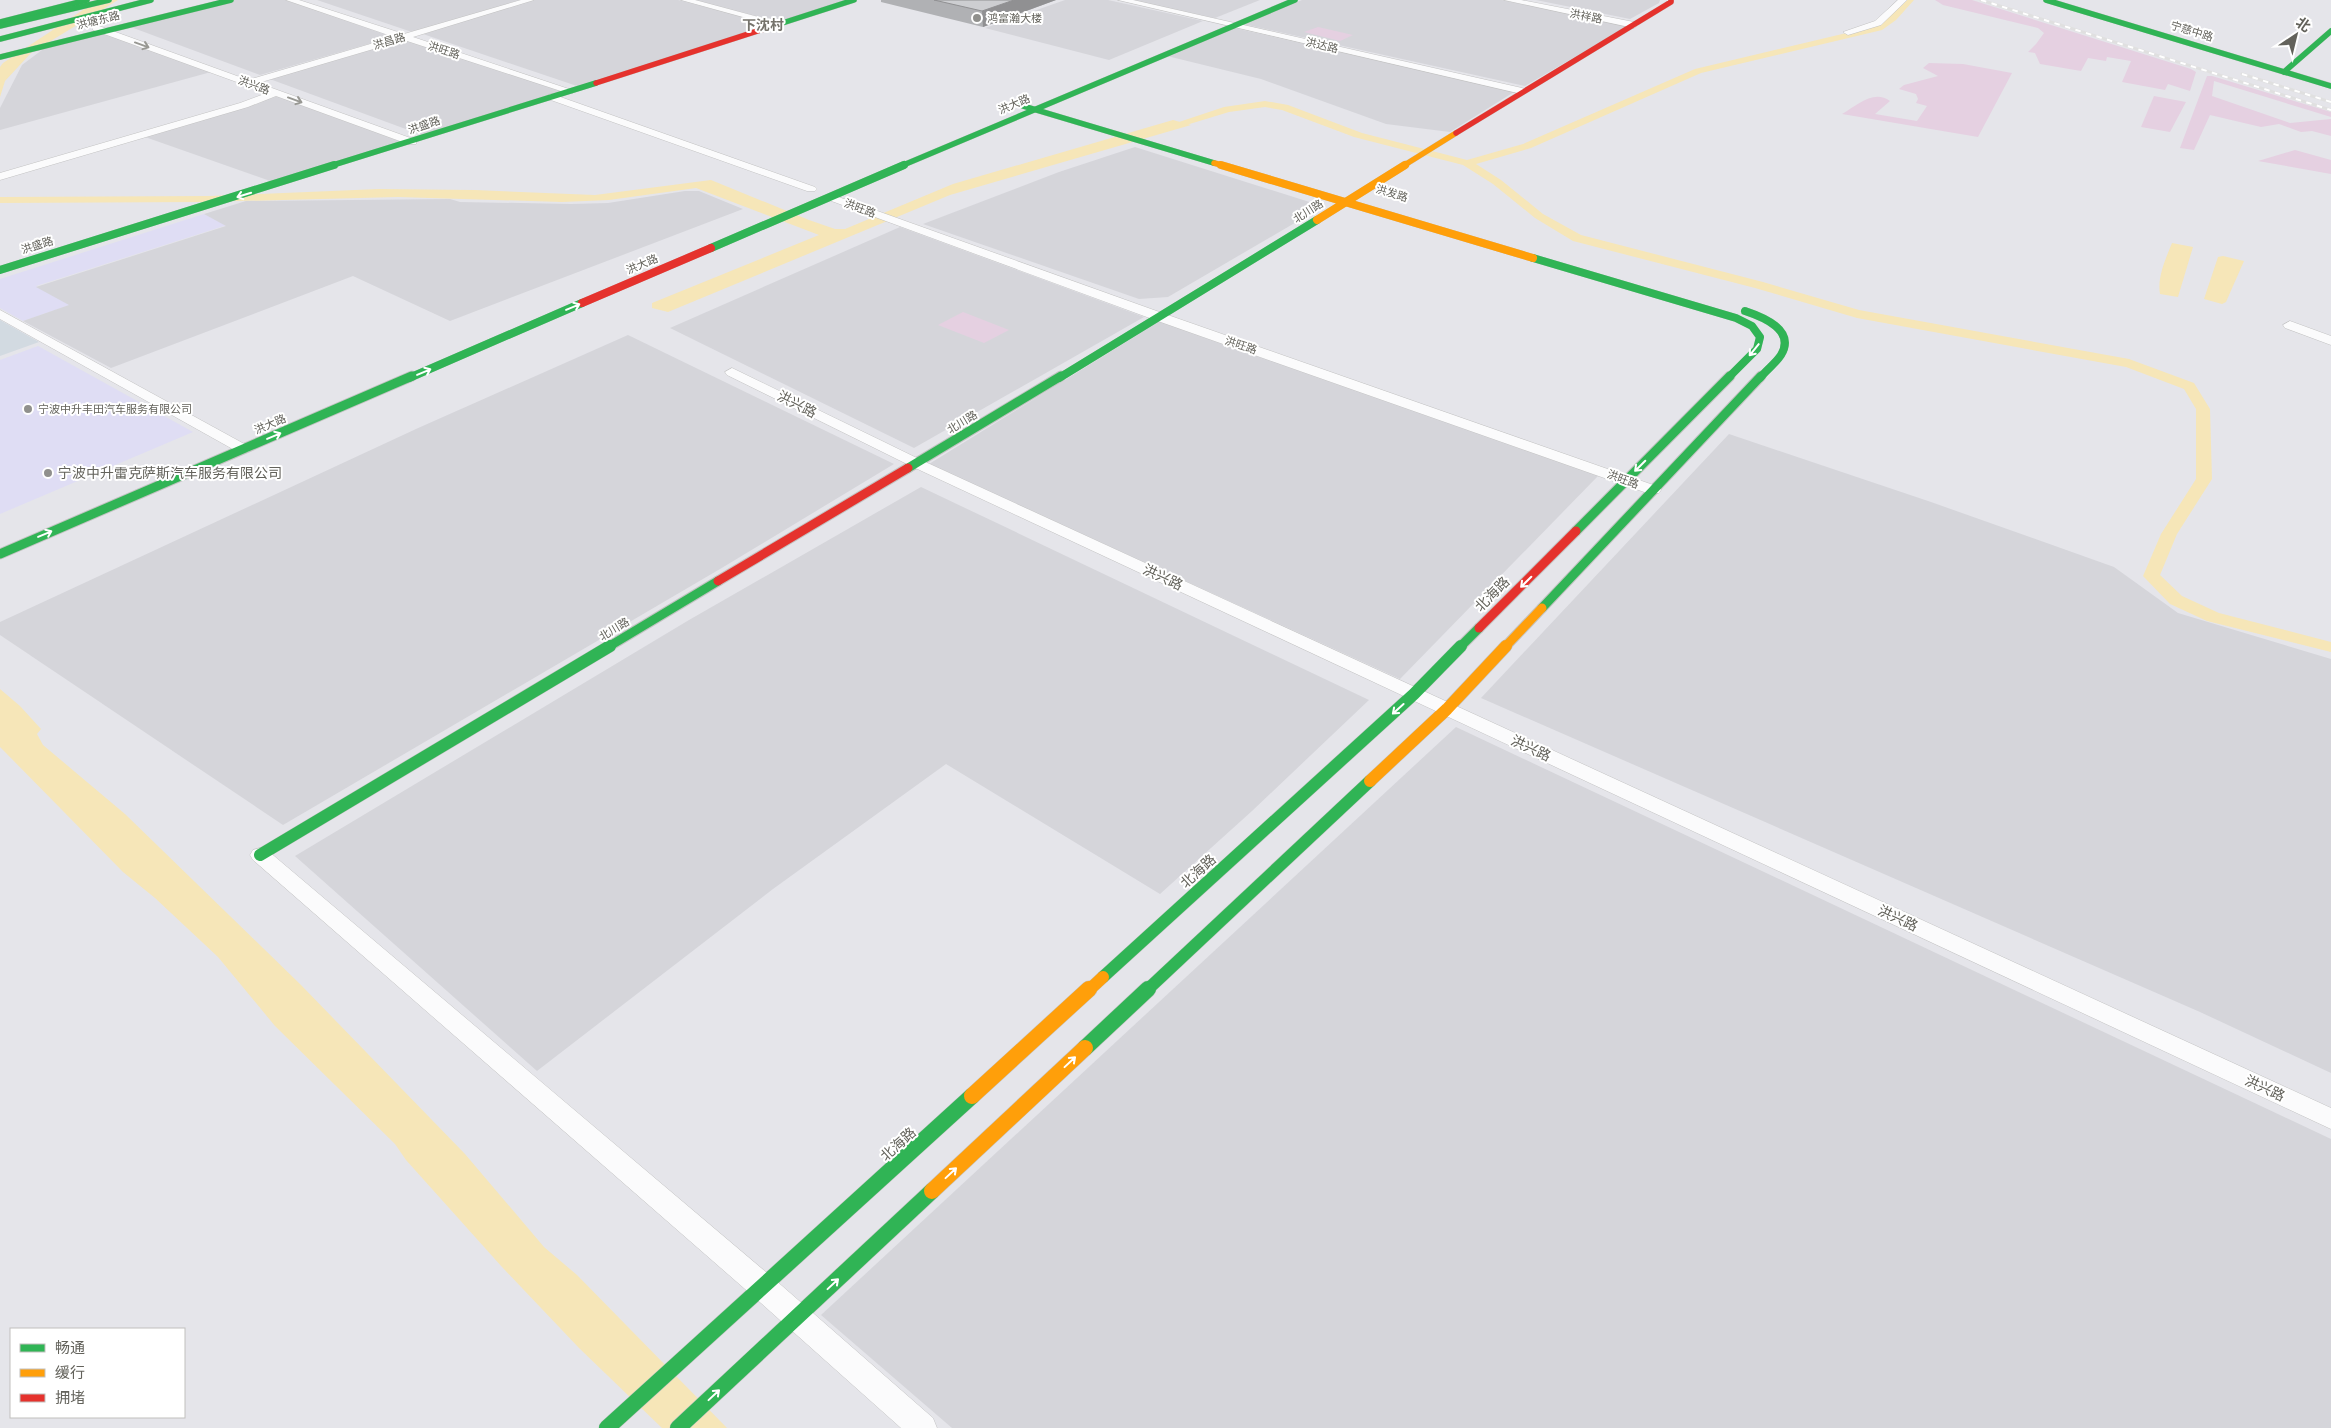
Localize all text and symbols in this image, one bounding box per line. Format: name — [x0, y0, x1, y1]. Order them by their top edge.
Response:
street label: 洪祥路 — [1568, 5, 1604, 26]
street label: 洪塘东路 — [75, 7, 121, 32]
place label: 鸿富瀚大楼 — [987, 10, 1042, 25]
north arrow — [2271, 10, 2321, 60]
marker: 鸿富瀚大楼 — [971, 12, 983, 24]
text: 北 — [2293, 12, 2315, 36]
district label: 下沈村 — [742, 15, 784, 34]
street label: 宁慈中路 — [2169, 17, 2215, 44]
street label: 洪昌路 — [371, 29, 407, 52]
street label: 洪达路 — [1304, 33, 1340, 56]
street label: 洪旺路 — [426, 37, 462, 62]
one-way arrow — [134, 41, 149, 50]
street label: 洪兴路 — [236, 72, 272, 97]
street label: 洪大路 — [996, 90, 1032, 117]
one-way arrow — [286, 96, 302, 105]
street label: 洪盛路 — [406, 112, 442, 137]
street label: 洪发路 — [1374, 181, 1410, 205]
one-way arrow — [236, 190, 252, 200]
street label: 洪旺路 — [842, 195, 878, 220]
street label: 北川路 — [1290, 195, 1326, 226]
street label: 洪盛路 — [19, 233, 55, 257]
street label: 洪大路 — [624, 250, 660, 277]
one-way arrow — [565, 302, 580, 312]
street label: 洪旺路 — [1223, 332, 1259, 357]
one-way arrow — [1749, 344, 1760, 357]
one-way arrow — [416, 366, 431, 376]
street label: 洪兴路 — [774, 386, 820, 422]
place label: 宁波中升丰田汽车服务有限公司 — [38, 401, 192, 416]
marker: 宁波中升丰田汽车服务有限公司 — [22, 403, 34, 415]
street label: 北川路 — [944, 407, 980, 436]
street label: 洪大路 — [252, 410, 288, 437]
one-way arrow — [267, 430, 282, 439]
one-way arrow — [1634, 460, 1646, 472]
place label: 宁波中升雷克萨斯汽车服务有限公司 — [58, 463, 282, 482]
street label: 洪旺路 — [1605, 466, 1641, 491]
marker: 宁波中升雷克萨斯汽车服务有限公司 — [42, 467, 54, 479]
one-way arrow — [37, 529, 52, 539]
street label: 洪兴路 — [1140, 559, 1186, 594]
street label: 北海路 — [1470, 572, 1513, 615]
one-way arrow — [1520, 575, 1532, 588]
street label: 北川路 — [596, 614, 632, 643]
one-way arrow — [1392, 703, 1405, 715]
street label: 洪兴路 — [1508, 730, 1554, 765]
street label: 北海路 — [1176, 850, 1220, 892]
street label: 洪兴路 — [1875, 900, 1921, 935]
one-way arrow — [1064, 1056, 1076, 1068]
street label: 洪兴路 — [2242, 1070, 2288, 1105]
street label: 北海路 — [876, 1123, 920, 1165]
one-way arrow — [945, 1167, 958, 1179]
one-way arrow — [827, 1278, 839, 1290]
legend — [10, 1328, 185, 1418]
text: 畅通 — [55, 1337, 85, 1357]
text: 缓行 — [55, 1362, 85, 1382]
text: 拥堵 — [55, 1387, 85, 1407]
one-way arrow — [708, 1389, 720, 1401]

